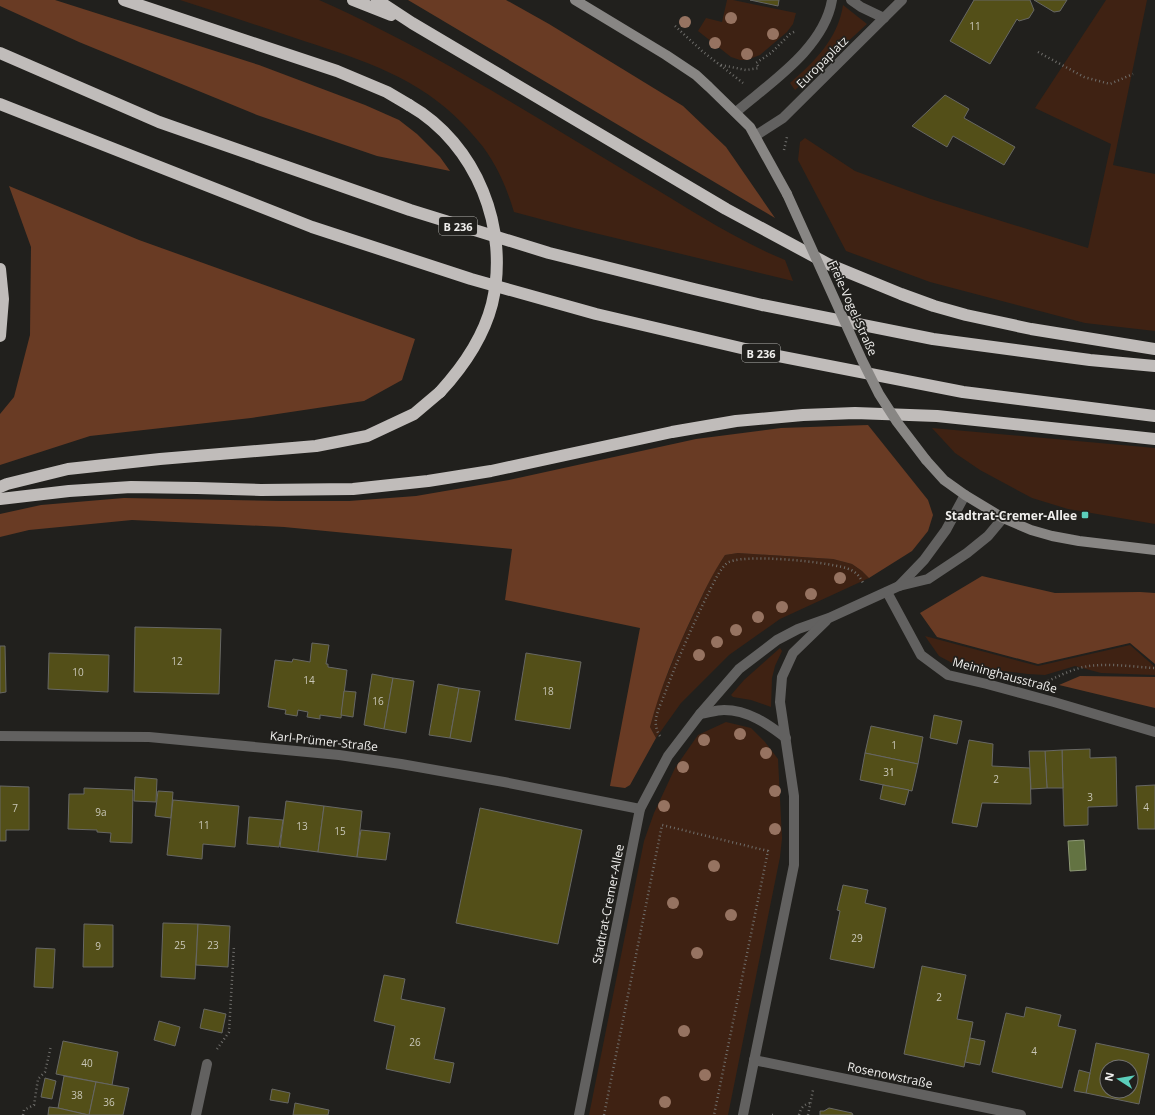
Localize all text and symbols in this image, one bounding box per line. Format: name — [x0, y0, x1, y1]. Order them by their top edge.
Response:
house number: 11 — [969, 19, 981, 33]
street label: Europaplatz — [792, 32, 852, 92]
road number: B 236 — [439, 217, 477, 235]
street label: Freie-Vogel-Straße — [824, 258, 882, 359]
road number: B 236 — [742, 344, 780, 362]
place label: Stadtrat-Cremer-Allee — [945, 507, 1077, 524]
marker: Stadtrat-Cremer-Allee — [1080, 510, 1090, 520]
street label: Meininghausstraße — [951, 653, 1059, 697]
house number: 12 — [171, 654, 183, 668]
house number: 10 — [72, 665, 84, 679]
house number: 14 — [303, 673, 315, 687]
house number: 18 — [542, 684, 554, 698]
house number: 16 — [372, 694, 384, 708]
street label: Karl-Prümer-Straße — [269, 727, 379, 755]
house number: 1 — [891, 738, 897, 752]
house number: 31 — [883, 765, 895, 779]
house number: 2 — [993, 772, 999, 786]
house number: 3 — [1087, 790, 1093, 804]
house number: 4 — [1143, 800, 1149, 814]
house number: 7 — [12, 801, 18, 815]
house number: 9a — [95, 805, 107, 819]
house number: 11 — [198, 818, 210, 832]
house number: 13 — [296, 819, 308, 833]
house number: 15 — [334, 824, 346, 838]
street label: Stadtrat-Cremer-Allee — [588, 842, 628, 965]
house number: 29 — [851, 931, 863, 945]
house number: 25 — [174, 938, 186, 952]
house number: 23 — [207, 938, 219, 952]
house number: 9 — [95, 939, 101, 953]
house number: 2 — [936, 990, 942, 1004]
house number: 26 — [409, 1035, 421, 1049]
house number: 4 — [1031, 1044, 1037, 1058]
house number: 40 — [81, 1056, 93, 1070]
street label: Rosenowstraße — [846, 1058, 934, 1092]
north arrow — [1099, 1059, 1139, 1099]
text: N — [1100, 1071, 1117, 1083]
house number: 38 — [71, 1088, 83, 1102]
house number: 36 — [103, 1095, 115, 1109]

